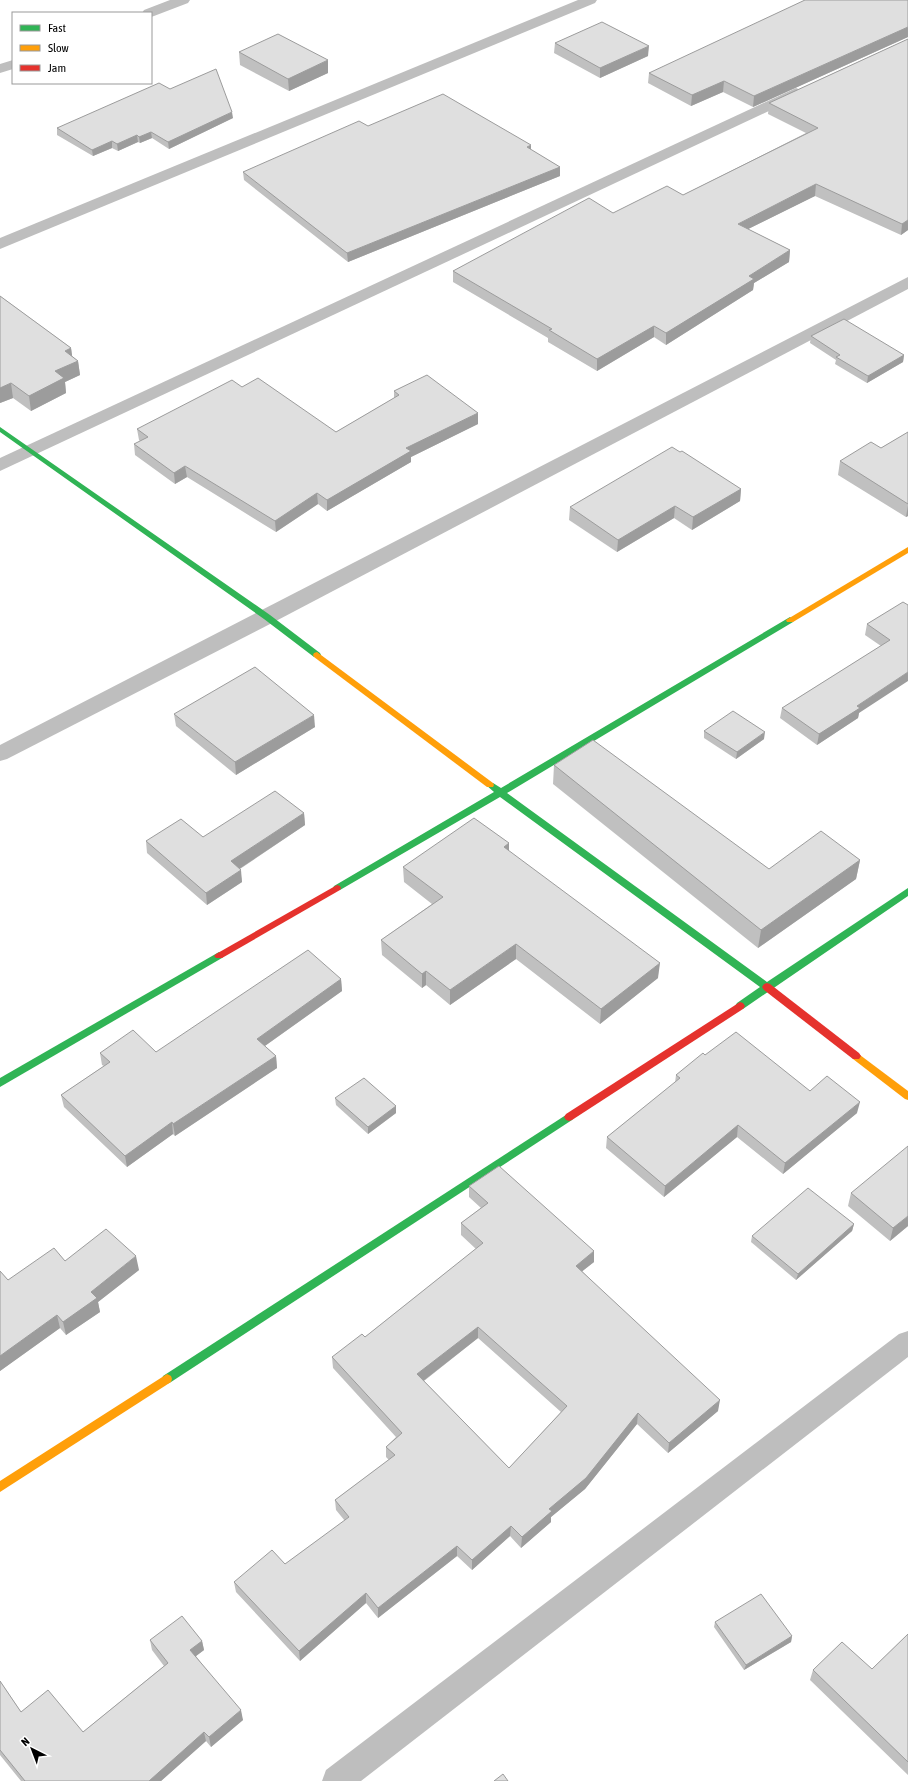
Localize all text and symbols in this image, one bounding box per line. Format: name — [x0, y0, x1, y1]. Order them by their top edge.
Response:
legend — [12, 12, 152, 84]
text: Fast — [48, 21, 66, 35]
text: Slow — [48, 41, 69, 55]
text: Jam — [48, 61, 66, 75]
north arrow — [12, 1729, 52, 1769]
text: N — [19, 1735, 32, 1748]

